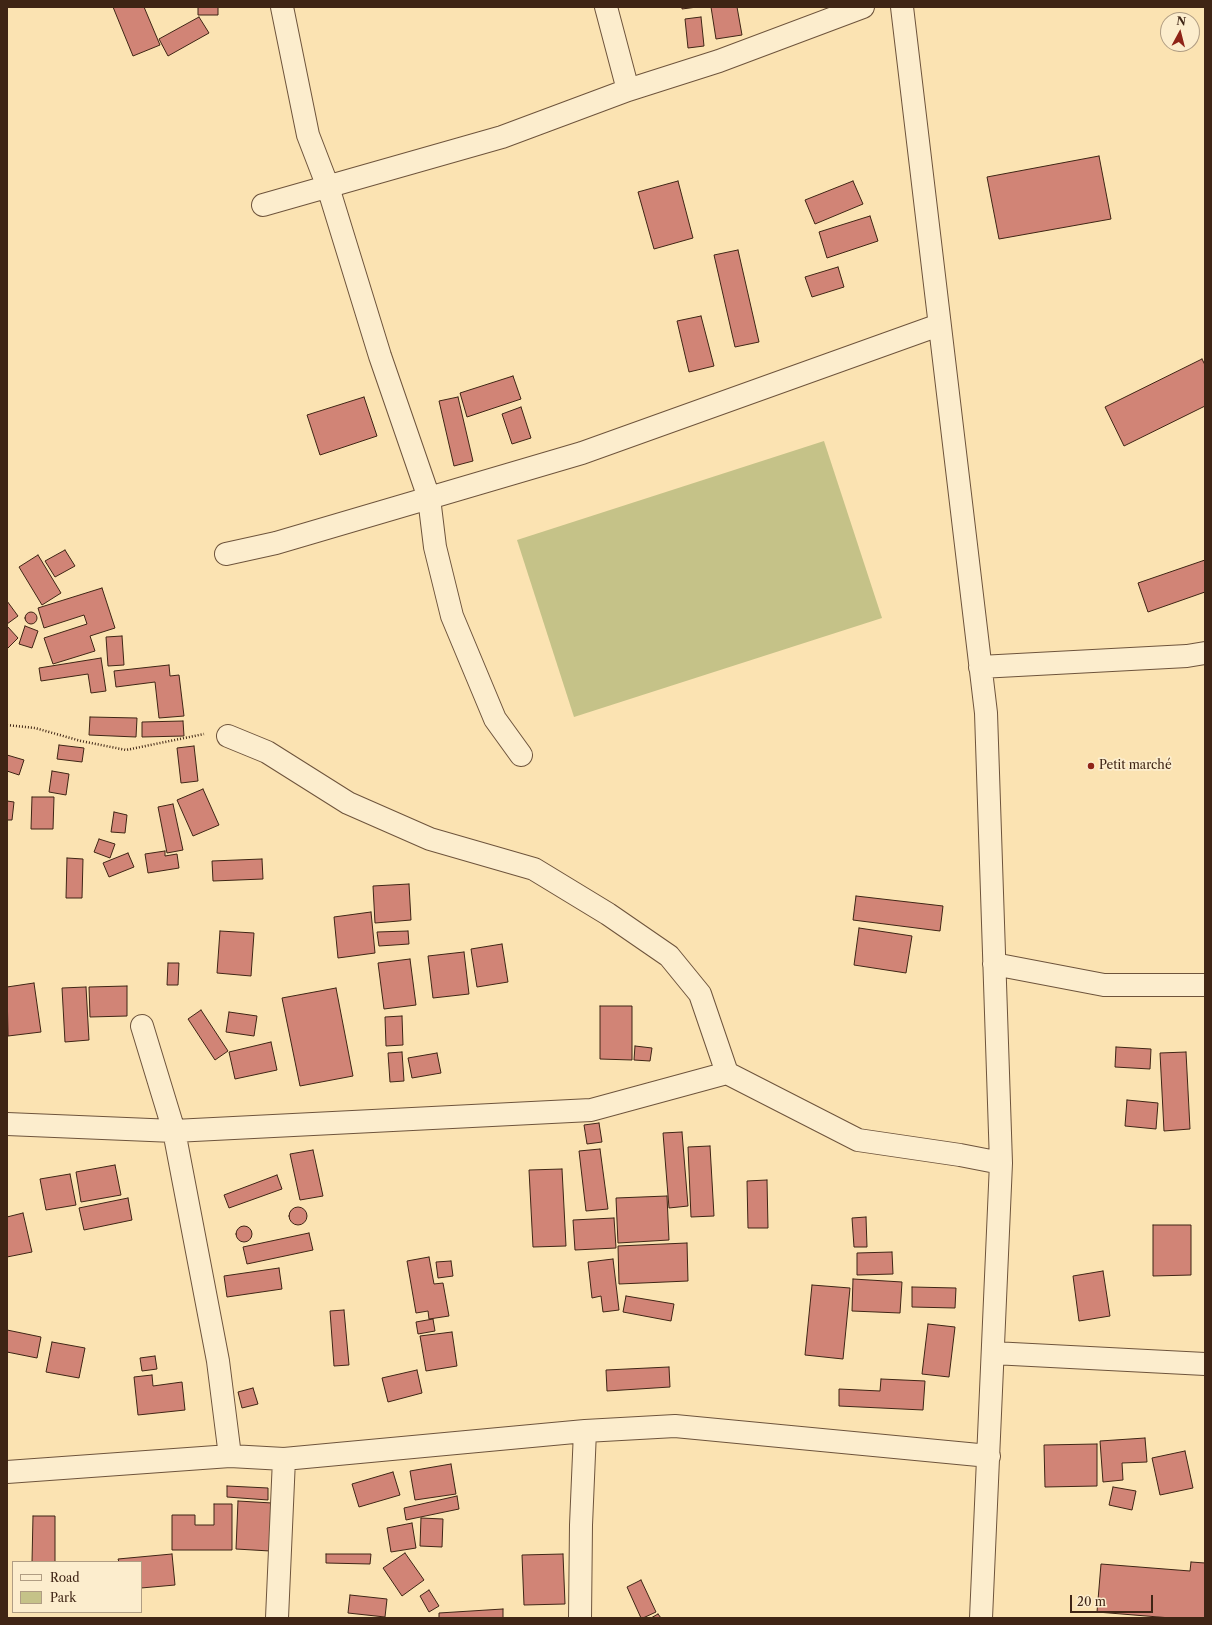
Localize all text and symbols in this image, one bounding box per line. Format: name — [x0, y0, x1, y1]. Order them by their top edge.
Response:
north arrow — [1160, 12, 1200, 52]
text: N — [1176, 14, 1187, 29]
place label: Petit marché — [1099, 759, 1172, 773]
marker: Petit marché — [1086, 761, 1096, 771]
legend — [12, 1561, 142, 1613]
text: Road — [50, 1570, 80, 1585]
scale bar — [1072, 1587, 1155, 1613]
text: Park — [50, 1590, 76, 1605]
text: 20 m — [1077, 1594, 1106, 1609]

